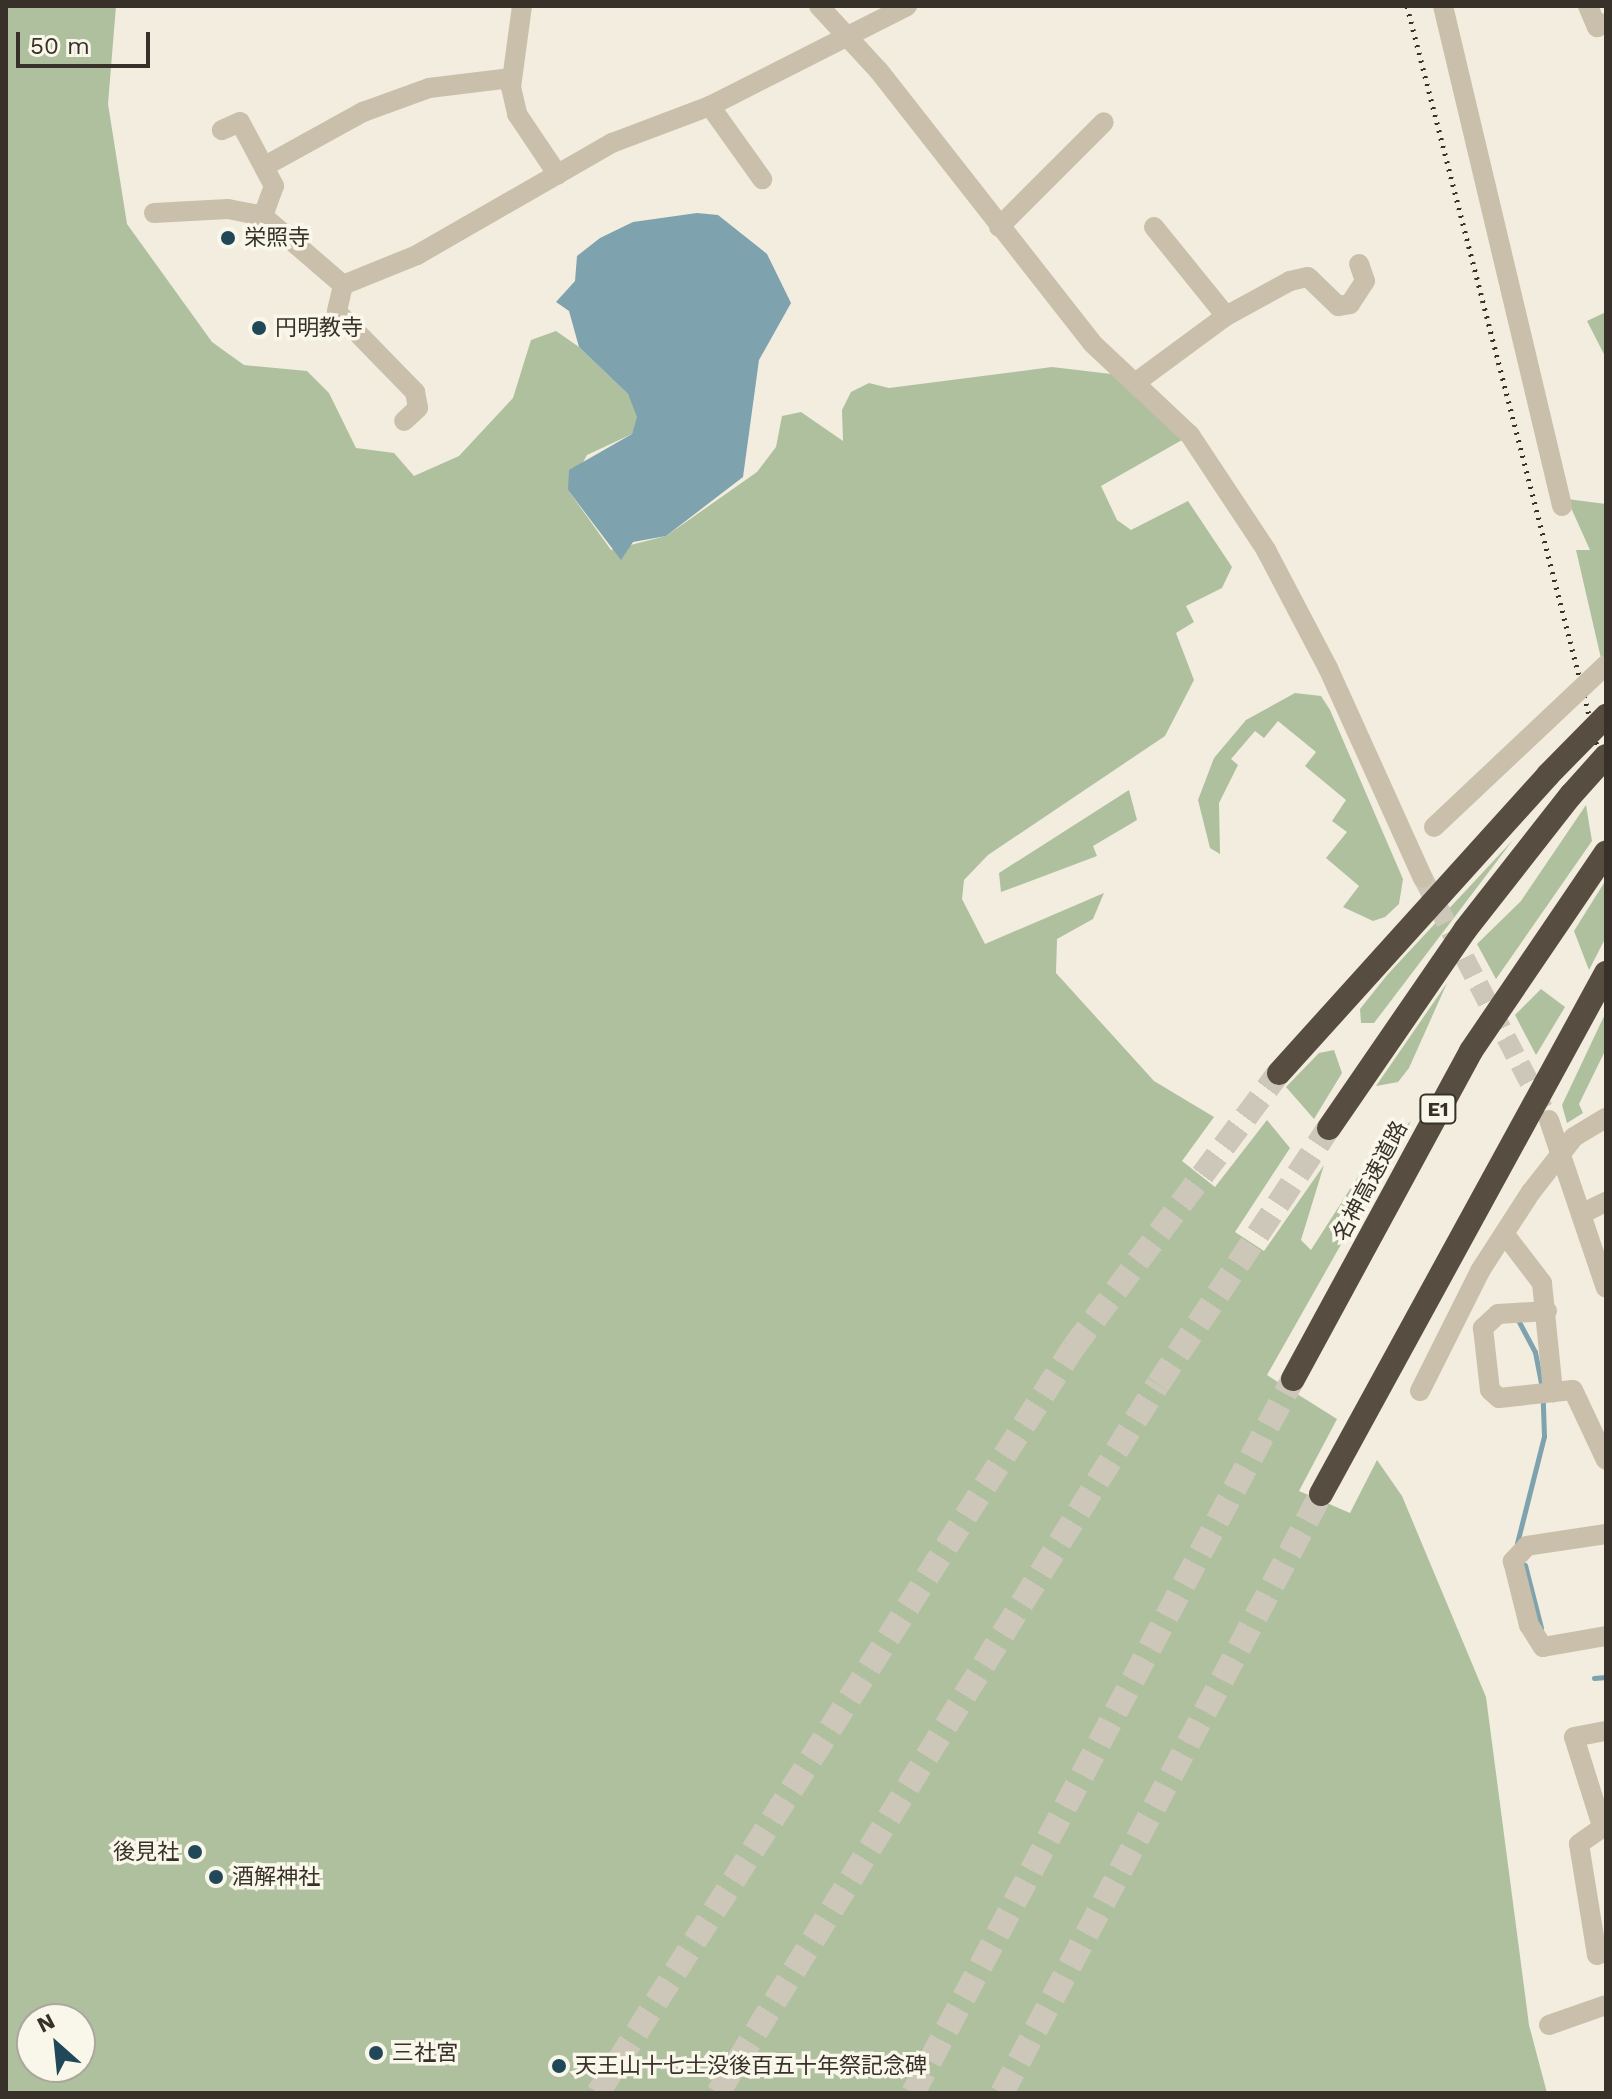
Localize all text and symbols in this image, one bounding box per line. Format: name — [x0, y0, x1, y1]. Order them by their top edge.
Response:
scale bar — [20, 16, 154, 66]
text: 50 m — [30, 32, 90, 60]
place label: 栄照寺 — [244, 225, 310, 251]
marker: 栄照寺 — [219, 229, 237, 247]
place label: 円明教寺 — [275, 315, 363, 341]
marker: 円明教寺 — [250, 319, 268, 337]
road number: E1 — [1418, 1093, 1458, 1125]
street label: 名神高速道路 — [1327, 1117, 1413, 1245]
place label: 後見社 — [113, 1839, 179, 1865]
marker: 後見社 — [186, 1843, 204, 1861]
place label: 酒解神社 — [232, 1864, 320, 1890]
marker: 酒解神社 — [207, 1868, 225, 1886]
north arrow — [16, 2003, 96, 2083]
text: N — [33, 2008, 59, 2038]
place label: 三社宮 — [392, 2040, 458, 2066]
marker: 三社宮 — [367, 2044, 385, 2062]
place label: 天王山十七士没後百五十年祭記念碑 — [575, 2053, 927, 2079]
marker: 天王山十七士没後百五十年祭記念碑 — [550, 2057, 568, 2075]

